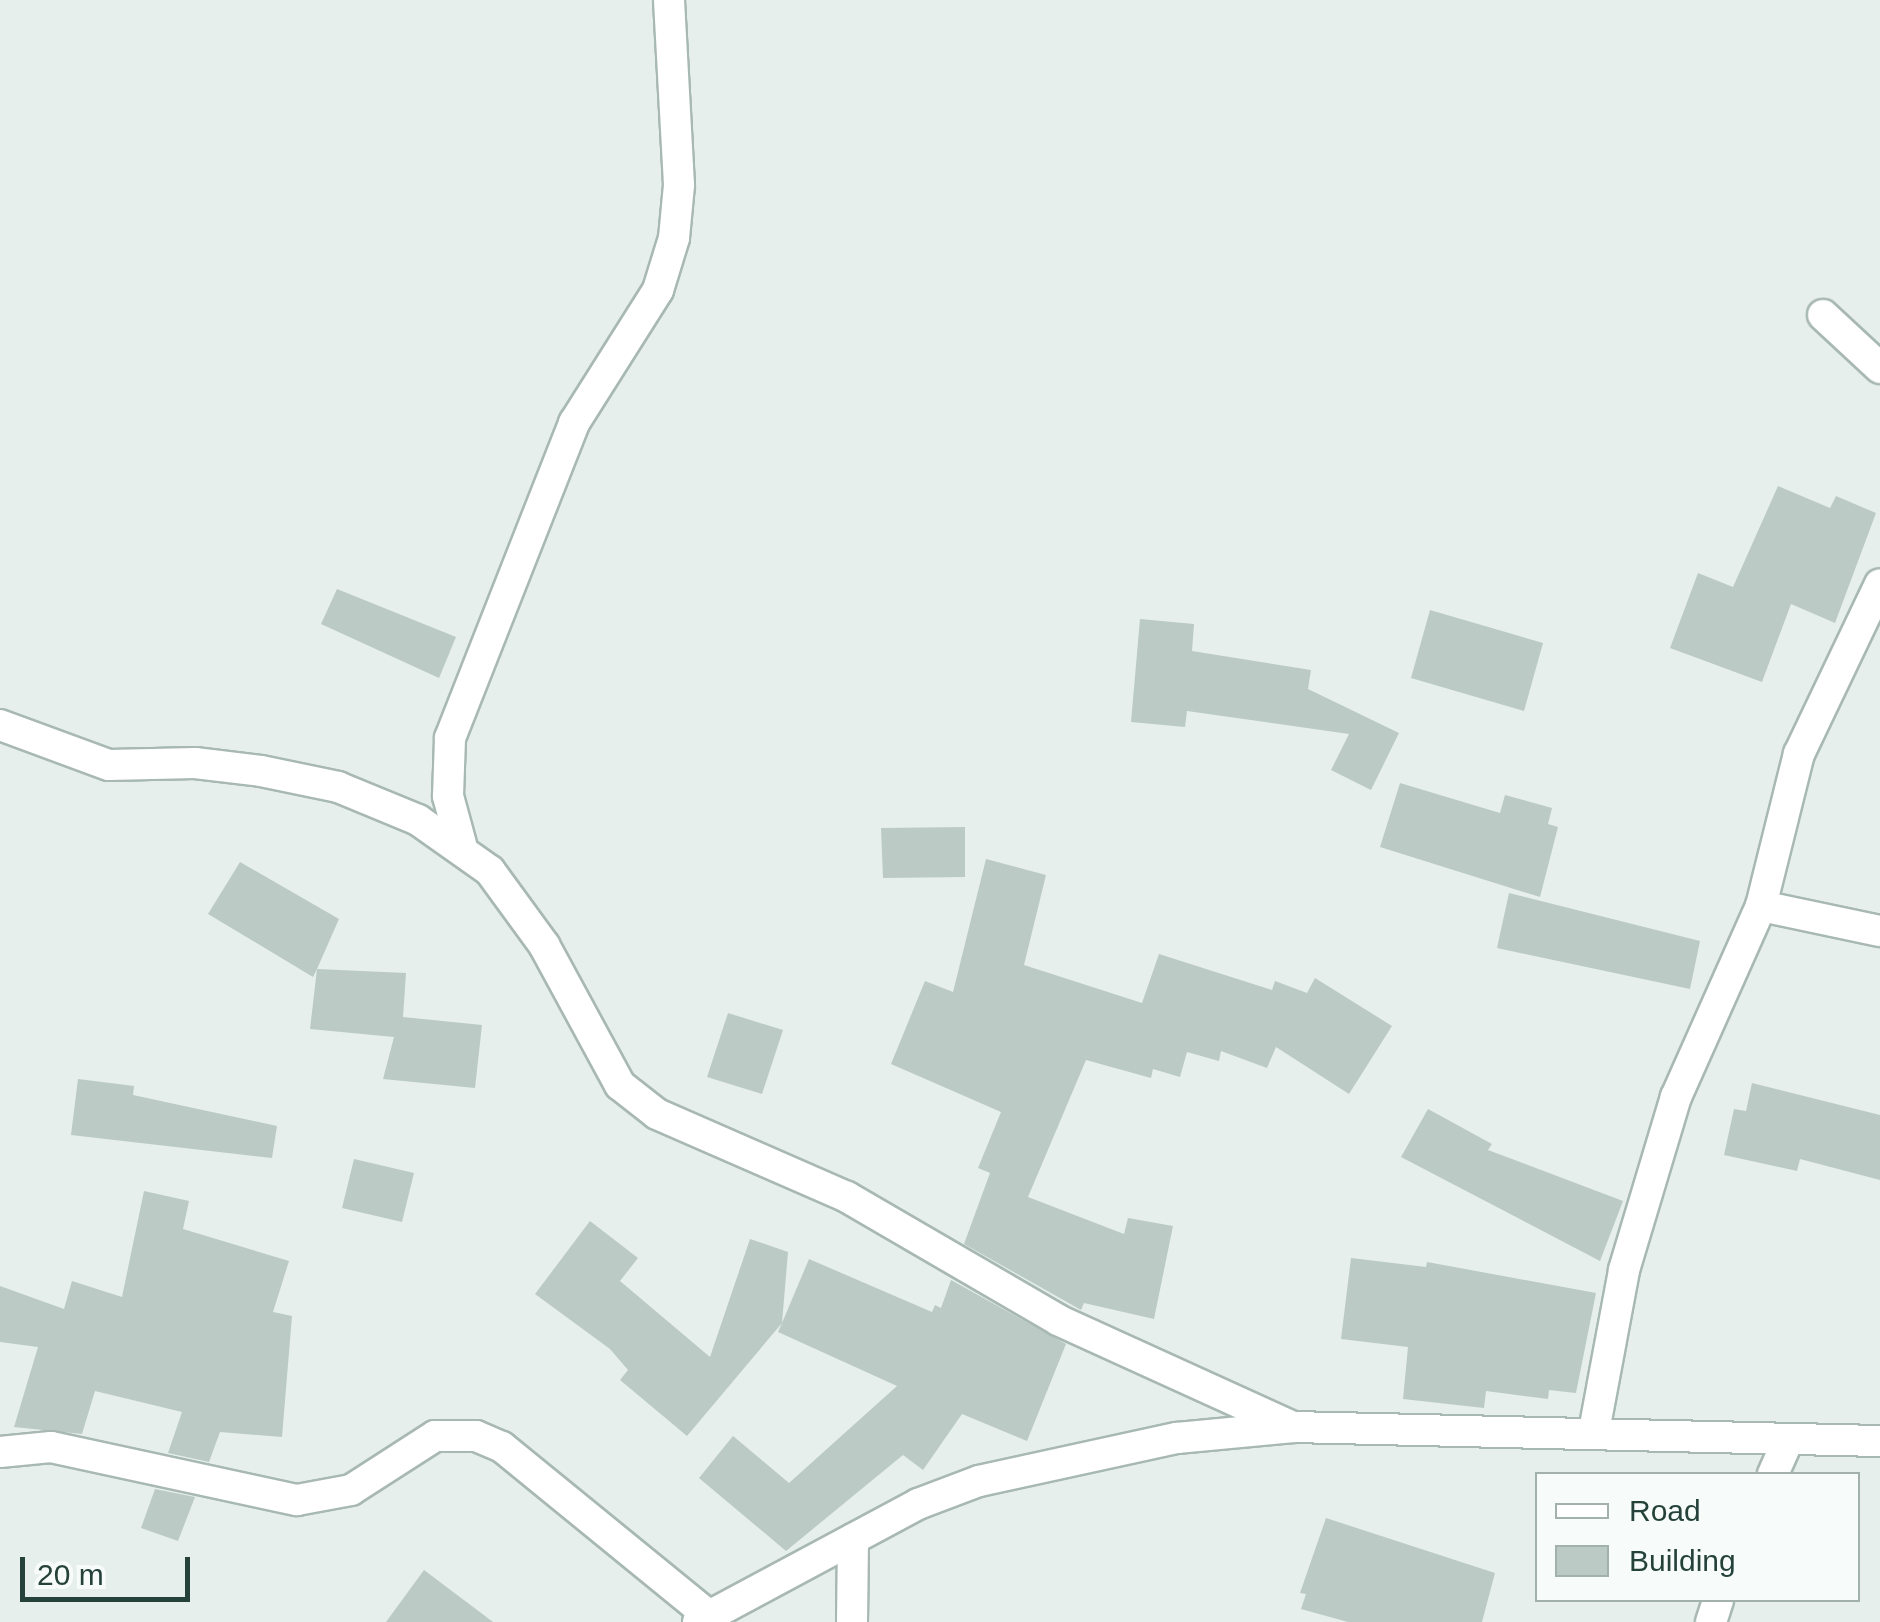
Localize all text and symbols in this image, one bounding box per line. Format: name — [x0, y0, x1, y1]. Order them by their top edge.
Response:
legend — [1535, 1472, 1860, 1602]
text: Road — [1629, 1494, 1701, 1527]
scale bar — [25, 1537, 195, 1599]
text: Building — [1629, 1544, 1736, 1577]
text: 20 m — [37, 1558, 104, 1591]

